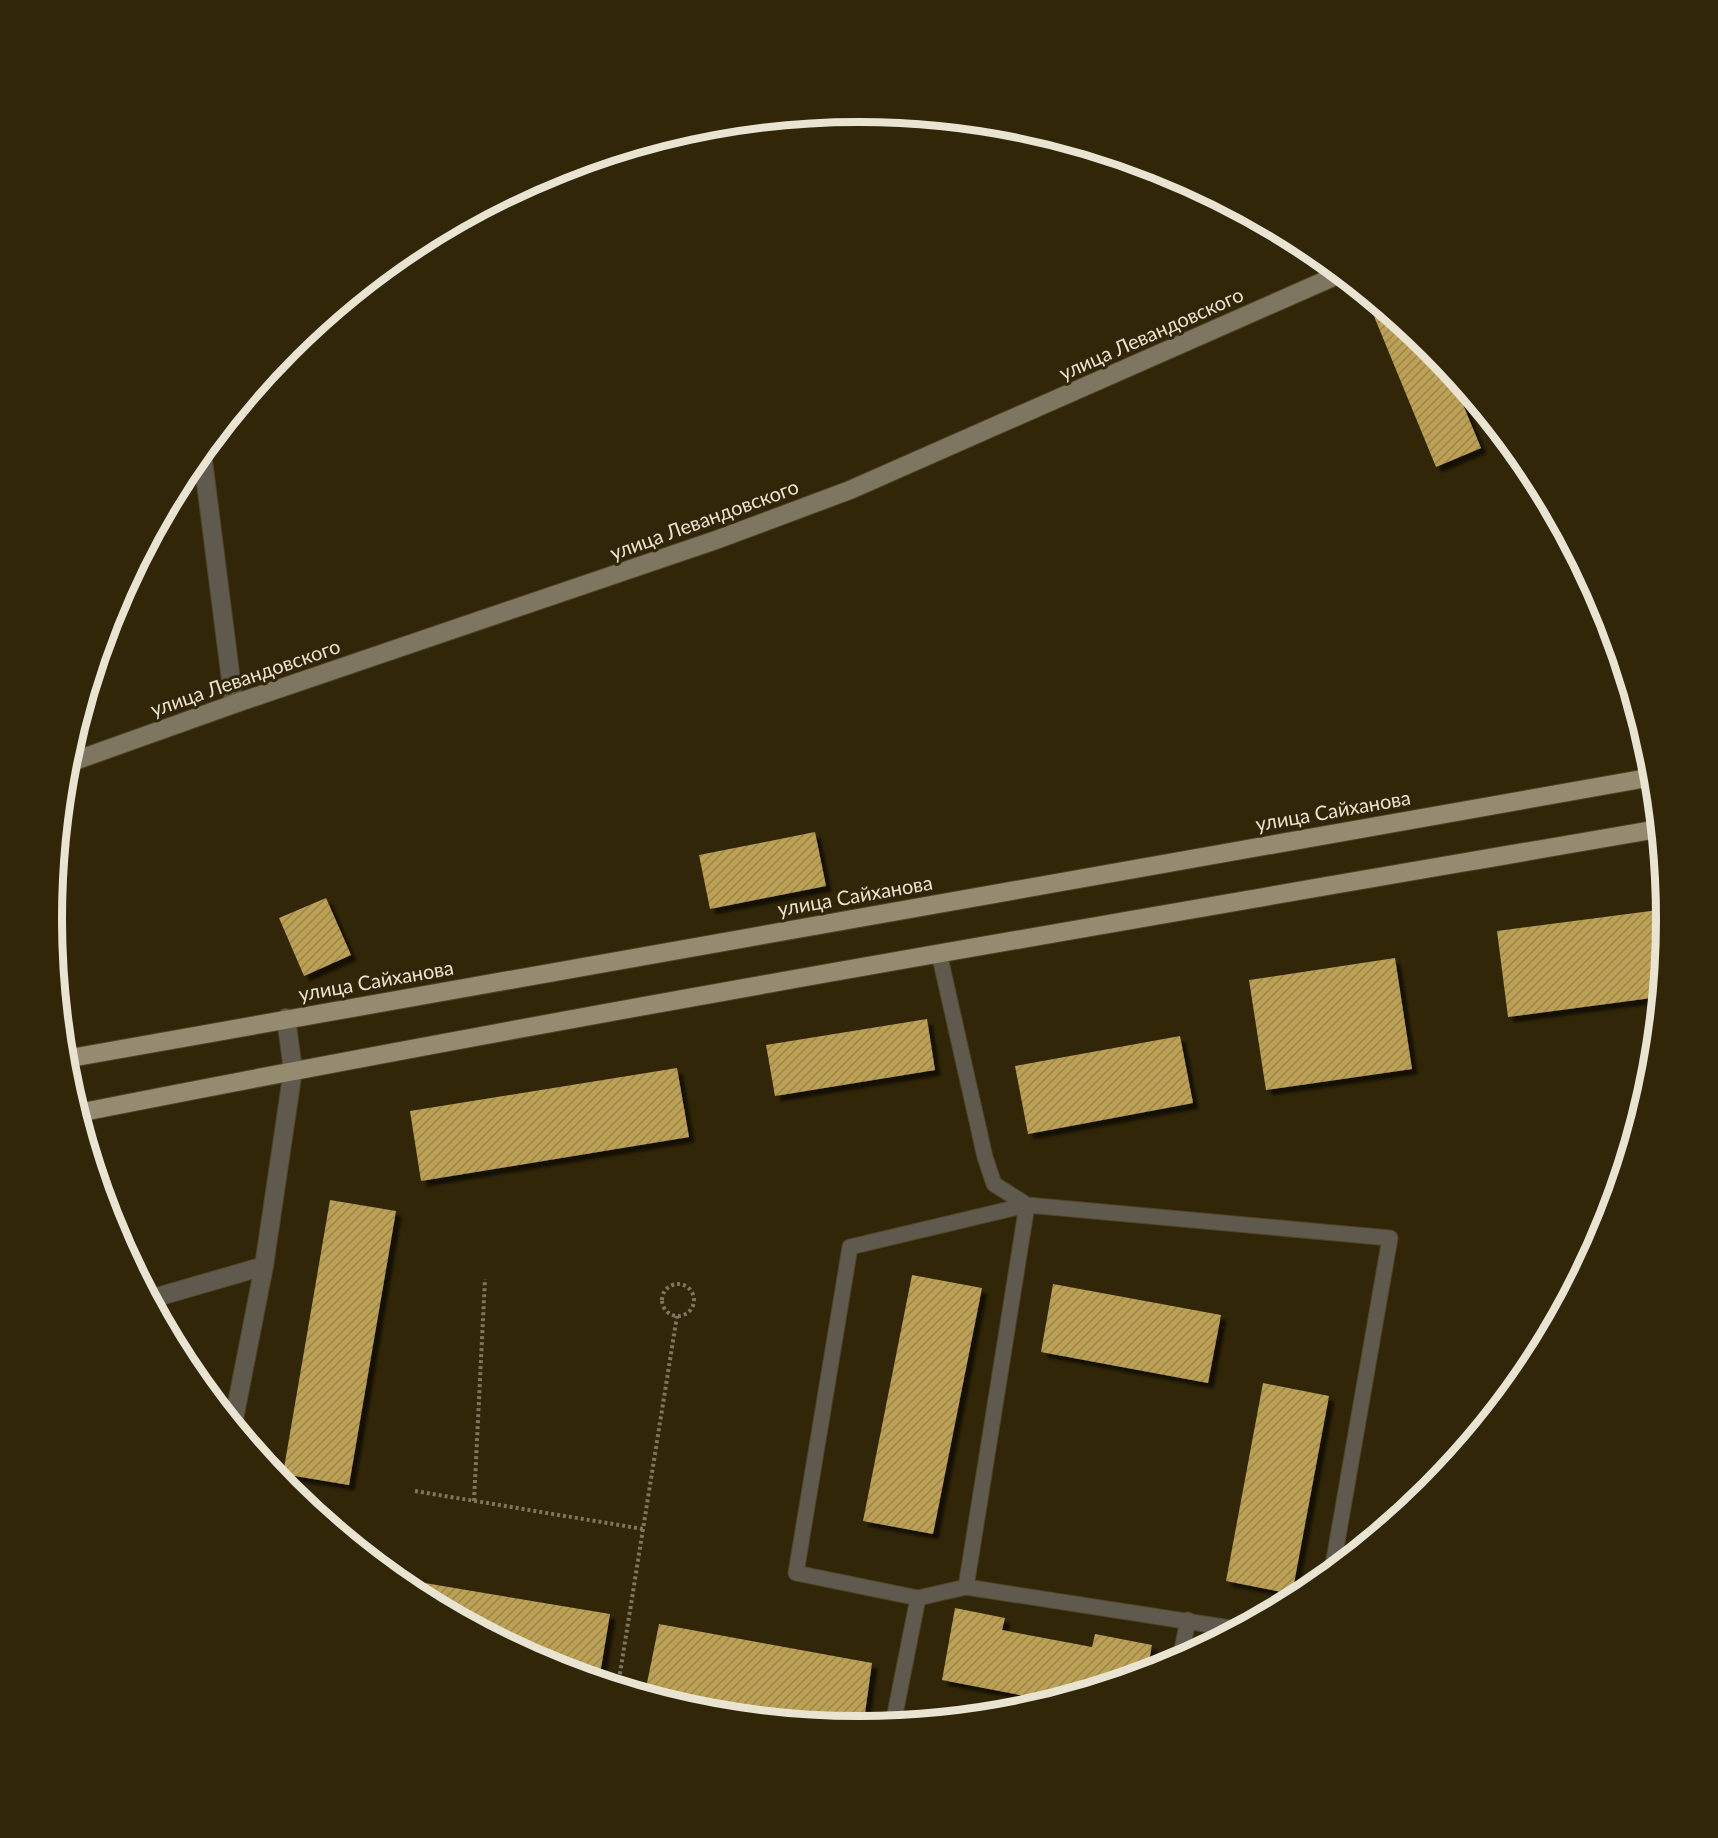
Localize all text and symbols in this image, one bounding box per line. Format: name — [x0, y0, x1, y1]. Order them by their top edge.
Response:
street label: улица Левандовского — [1055, 282, 1247, 384]
street label: улица Левандовского — [606, 474, 802, 564]
street label: улица Левандовского — [147, 633, 343, 721]
street label: улица Сайханова — [1254, 785, 1412, 835]
street label: улица Сайханова — [776, 870, 934, 920]
street label: улица Сайханова — [297, 955, 455, 1005]

